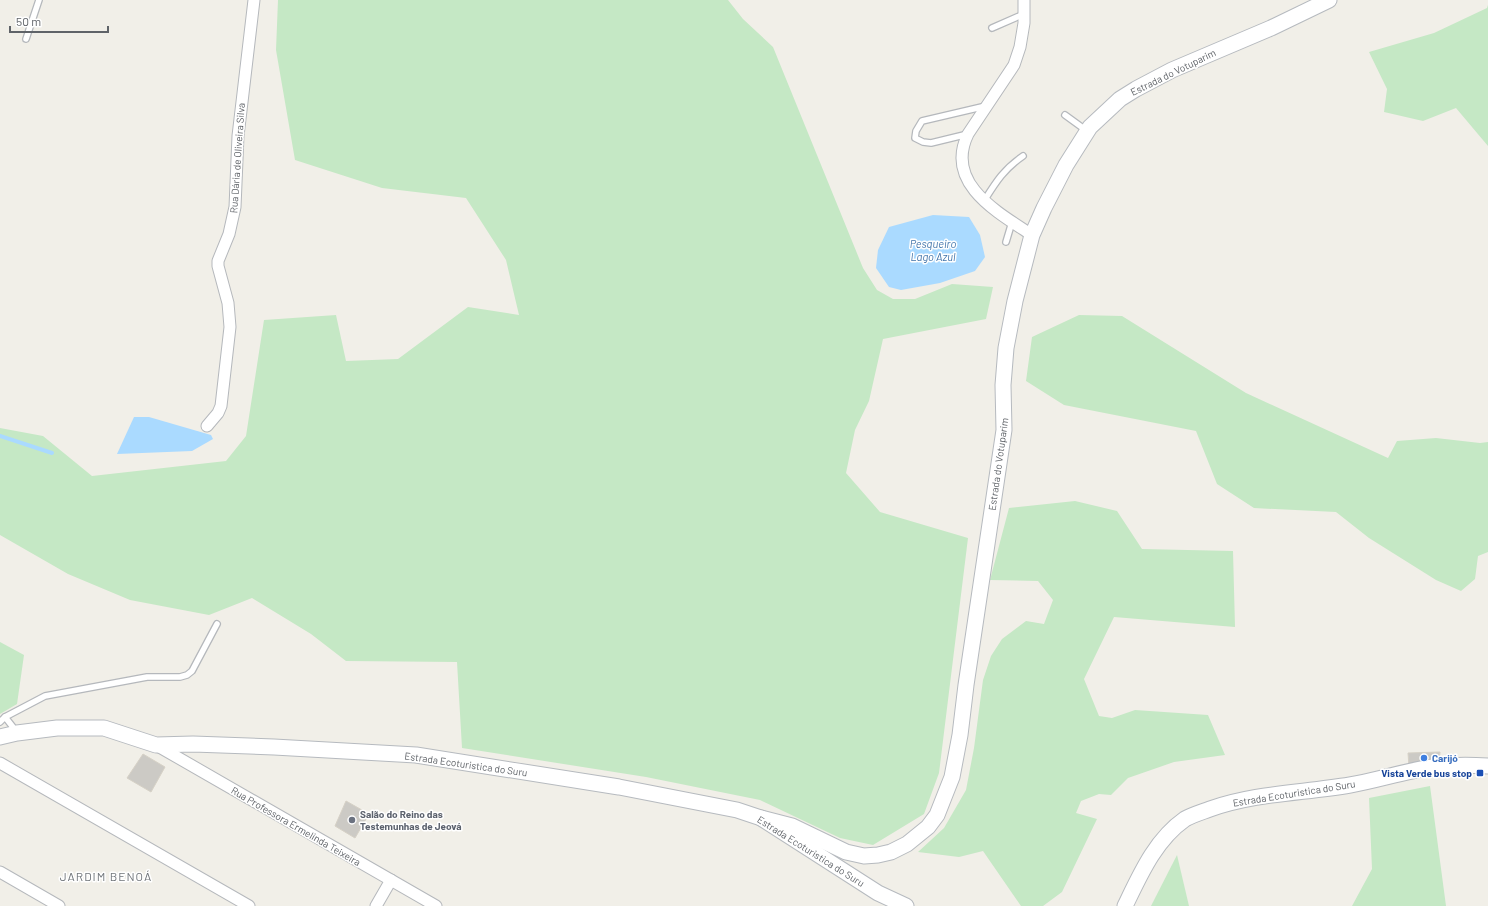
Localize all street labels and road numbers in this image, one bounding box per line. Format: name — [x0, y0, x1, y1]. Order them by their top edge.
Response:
street label: Estrada do Votuparim — [1128, 46, 1218, 98]
street label: Rua Dária de Oliveira Silva — [227, 102, 247, 214]
street label: Estrada do Votuparim — [986, 417, 1010, 511]
street label: Estrada Ecoturistica do Suru — [404, 749, 528, 779]
street label: Estrada Ecoturistica do Suru — [1232, 777, 1356, 809]
street label: Rua Professora Ermelinda Teixeira — [229, 784, 363, 868]
street label: Estrada Ecoturistica do Suru — [755, 813, 867, 889]

